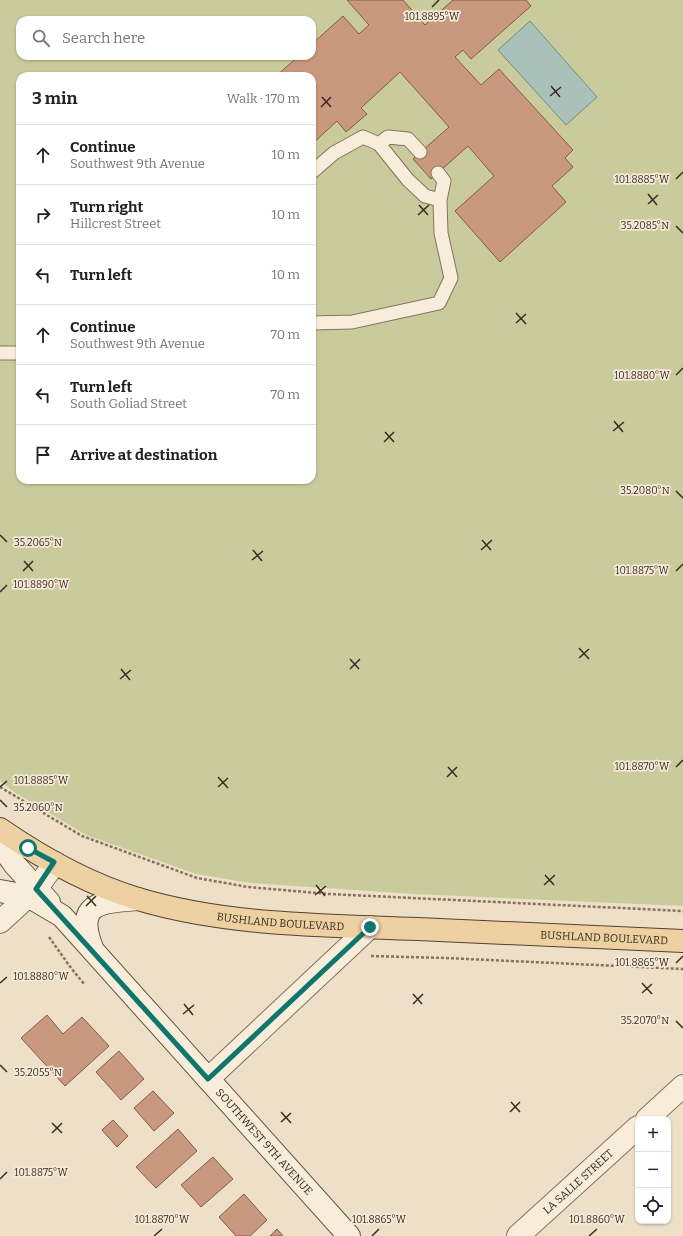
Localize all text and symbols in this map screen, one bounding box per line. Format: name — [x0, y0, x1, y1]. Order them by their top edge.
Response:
text: 101.8895°W — [405, 11, 460, 23]
search box — [16, 16, 316, 60]
icon: search — [30, 27, 52, 49]
text: Search here — [62, 29, 145, 47]
text: 3 min — [32, 88, 77, 109]
text: Walk · 170 m — [227, 91, 300, 106]
text: Continue — [70, 138, 136, 156]
icon: ahead — [32, 144, 54, 166]
text: 10 m — [271, 147, 300, 162]
text: Southwest 9th Avenue — [70, 156, 205, 171]
text: 101.8885°W — [615, 174, 670, 186]
text: Turn right — [70, 198, 143, 216]
icon: right — [32, 204, 54, 226]
text: 10 m — [271, 207, 300, 222]
text: Hillcrest Street — [70, 216, 161, 231]
text: 35.2085°N — [621, 220, 669, 232]
icon: left — [32, 264, 54, 286]
text: Turn left — [70, 266, 132, 284]
text: 10 m — [271, 267, 300, 282]
text: Continue — [70, 318, 136, 336]
icon: ahead — [32, 324, 54, 346]
text: 70 m — [270, 327, 300, 342]
text: Southwest 9th Avenue — [70, 336, 205, 351]
text: 101.8880°W — [614, 370, 671, 382]
text: Turn left — [70, 378, 132, 396]
icon: left — [32, 384, 54, 406]
text: 70 m — [270, 387, 300, 402]
text: South Goliad Street — [70, 396, 187, 411]
icon: arrive — [32, 444, 54, 466]
text: Arrive at destination — [70, 446, 217, 464]
text: 35.2080°N — [620, 485, 670, 497]
text: 35.2065°N — [14, 537, 62, 549]
text: 101.8875°W — [615, 565, 669, 577]
text: 101.8890°W — [13, 579, 69, 591]
text: 101.8870°W — [615, 761, 670, 773]
text: 101.8885°W — [14, 775, 69, 787]
text: 35.2060°N — [13, 802, 63, 814]
route start — [19, 839, 37, 857]
street label: BUSHLAND BOULEVARD — [216, 910, 345, 933]
route end — [361, 918, 379, 936]
street label: BUSHLAND BOULEVARD — [540, 928, 668, 947]
text: 101.8865°W — [615, 957, 670, 969]
text: 101.8880°W — [13, 971, 70, 983]
text: 35.2070°N — [621, 1015, 669, 1027]
text: 35.2055°N — [14, 1067, 62, 1079]
street label: SOUTHWEST 9TH AVENUE — [213, 1086, 316, 1198]
map controls — [635, 1116, 671, 1224]
button: + — [635, 1116, 671, 1152]
street label: LA SALLE STREET — [540, 1146, 616, 1217]
button: − — [635, 1152, 671, 1188]
text: 101.8875°W — [14, 1167, 68, 1179]
button: locate — [635, 1188, 671, 1224]
text: 101.8870°W — [135, 1214, 190, 1226]
text: 101.8865°W — [352, 1214, 407, 1226]
text: 101.8860°W — [569, 1214, 625, 1226]

